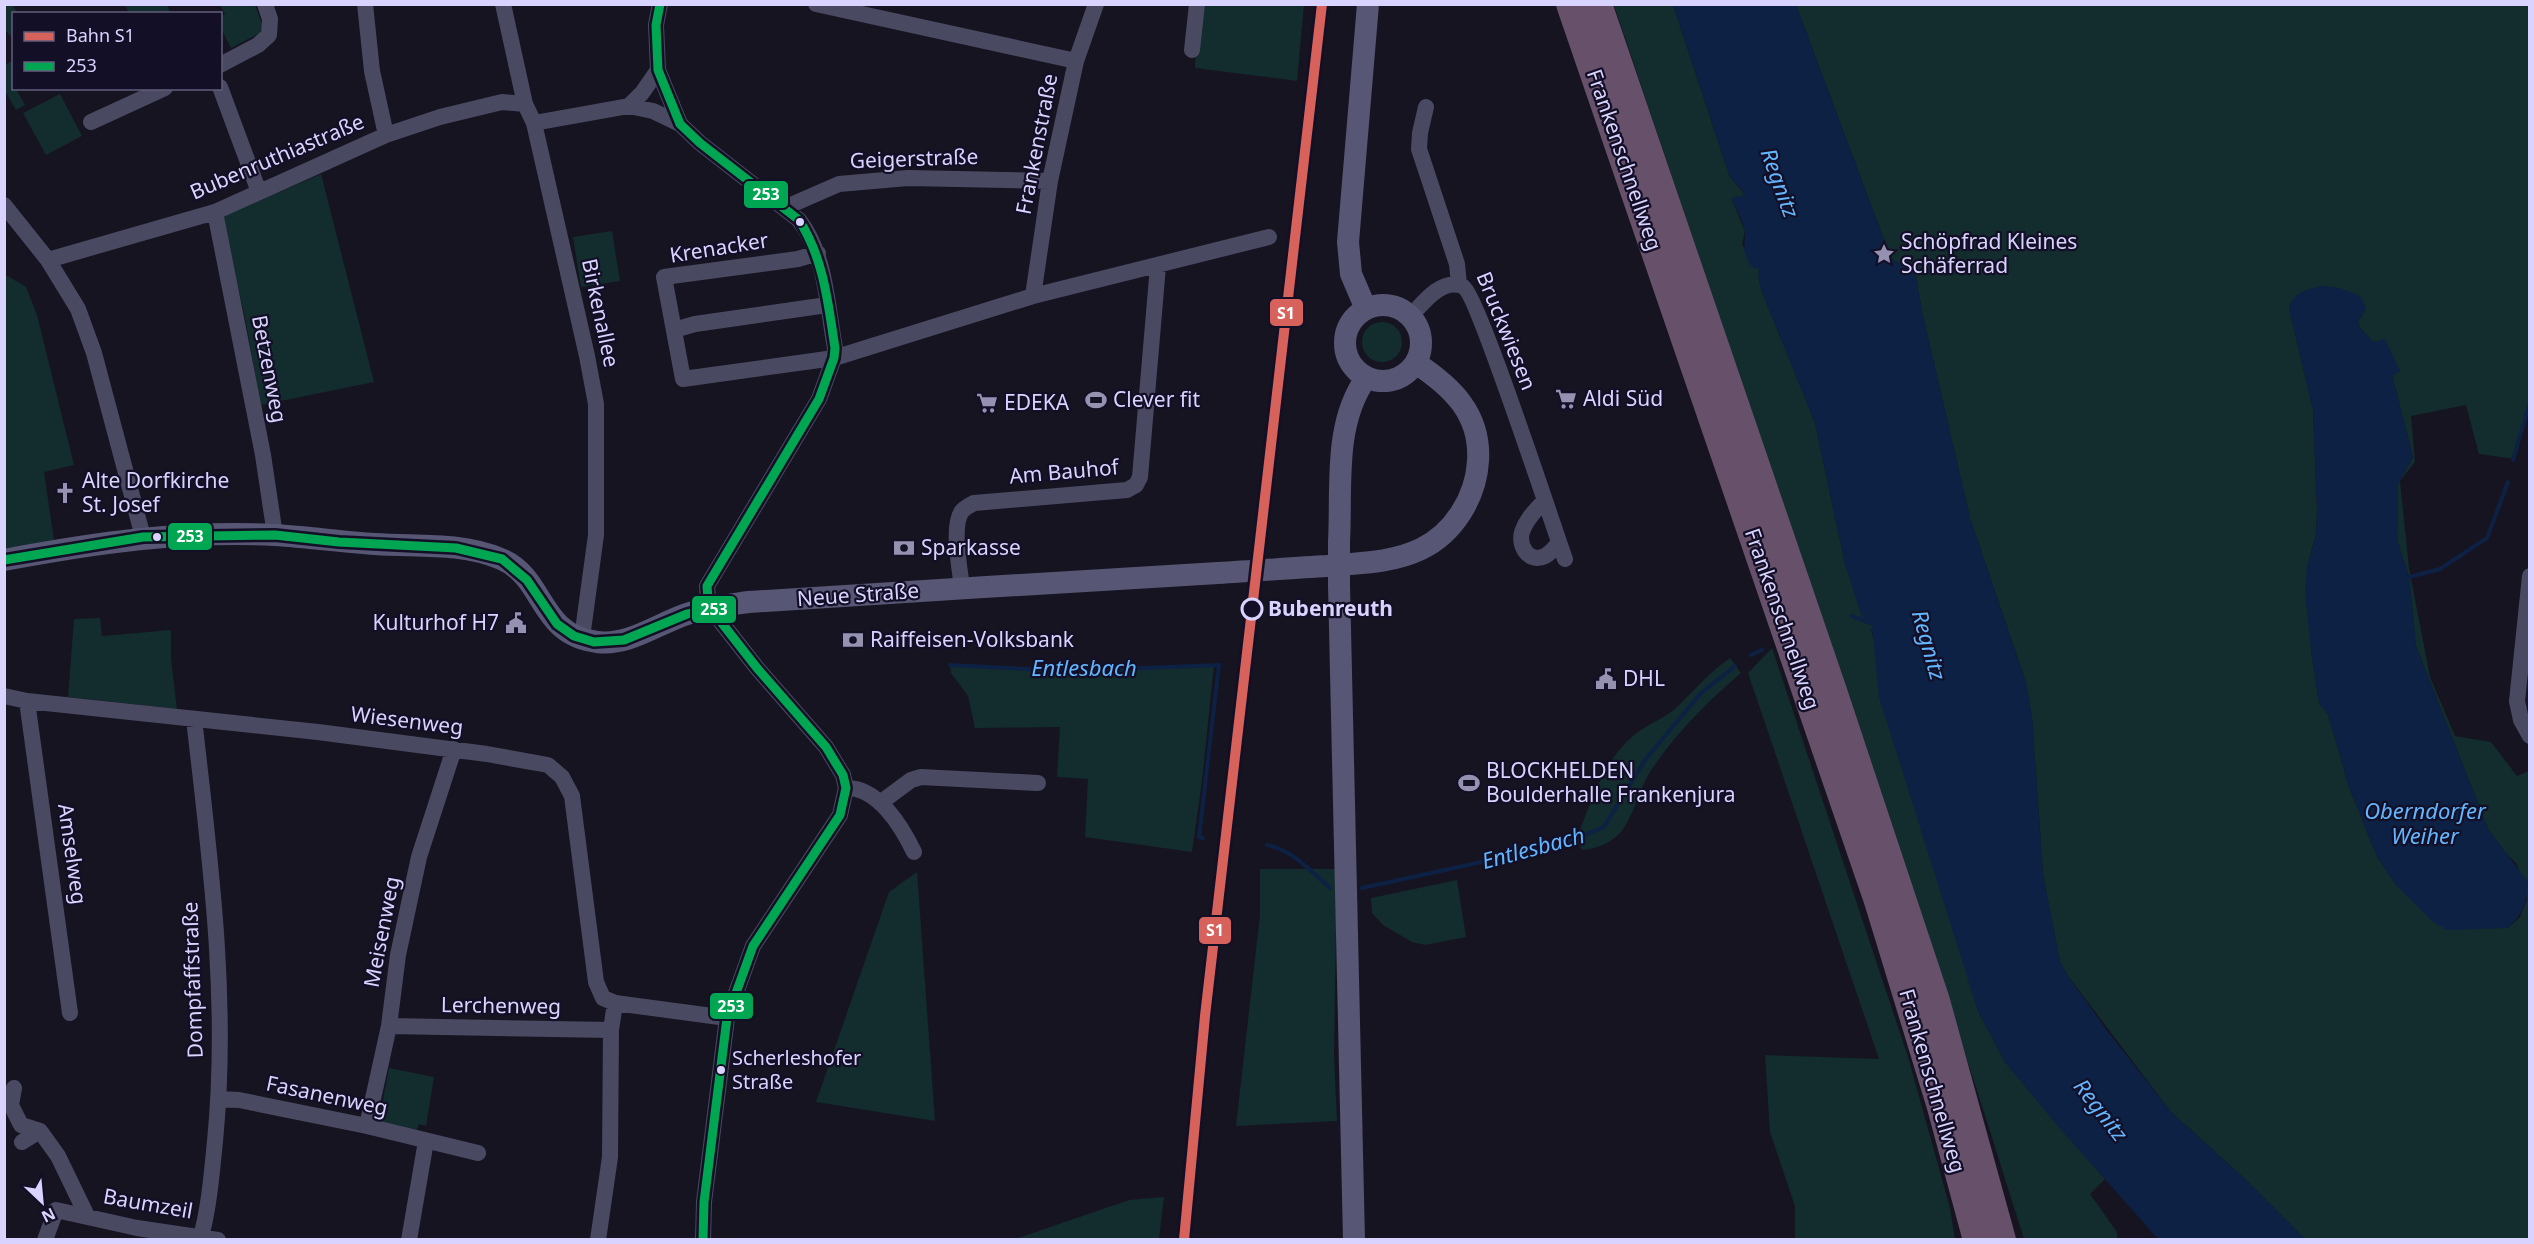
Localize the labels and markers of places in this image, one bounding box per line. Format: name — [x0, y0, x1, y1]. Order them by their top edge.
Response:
unlabelled marker — [794, 216, 806, 228]
place label: Schöpfrad Kleines Schäferrad — [1901, 227, 2077, 279]
place icon: Schöpfrad Kleines Schäferrad — [1872, 242, 1896, 266]
place label: Aldi Süd — [1583, 384, 1663, 412]
place label: Clever fit — [1113, 385, 1200, 413]
supermarket icon: Aldi Süd — [1554, 387, 1578, 411]
place label: EDEKA — [1004, 388, 1070, 416]
sports icon: Clever fit — [1084, 388, 1108, 412]
supermarket icon: EDEKA — [975, 391, 999, 415]
place label: Alte Dorfkirche St. Josef — [82, 466, 229, 518]
church icon: Alte Dorfkirche St. Josef — [53, 481, 77, 505]
unlabelled marker — [151, 531, 163, 543]
place label: Sparkasse — [921, 533, 1021, 561]
bank icon: Sparkasse — [892, 536, 916, 560]
place label: Bubenreuth — [1268, 594, 1393, 622]
marker: Bubenreuth — [1241, 598, 1263, 620]
place label: Kulturhof H7 — [372, 608, 499, 636]
public building icon: Kulturhof H7 — [504, 611, 528, 635]
place label: Raiffeisen-Volksbank — [870, 625, 1075, 653]
bank icon: Raiffeisen-Volksbank — [841, 628, 865, 652]
place label: DHL — [1623, 664, 1665, 692]
public building icon: DHL — [1594, 667, 1618, 691]
place label: BLOCKHELDEN Boulderhalle Frankenjura — [1486, 756, 1735, 808]
sports icon: BLOCKHELDEN Boulderhalle Frankenjura — [1457, 771, 1481, 795]
place label: Scherleshofer Straße — [732, 1044, 861, 1095]
marker: Scherleshofer Straße — [715, 1064, 727, 1076]

